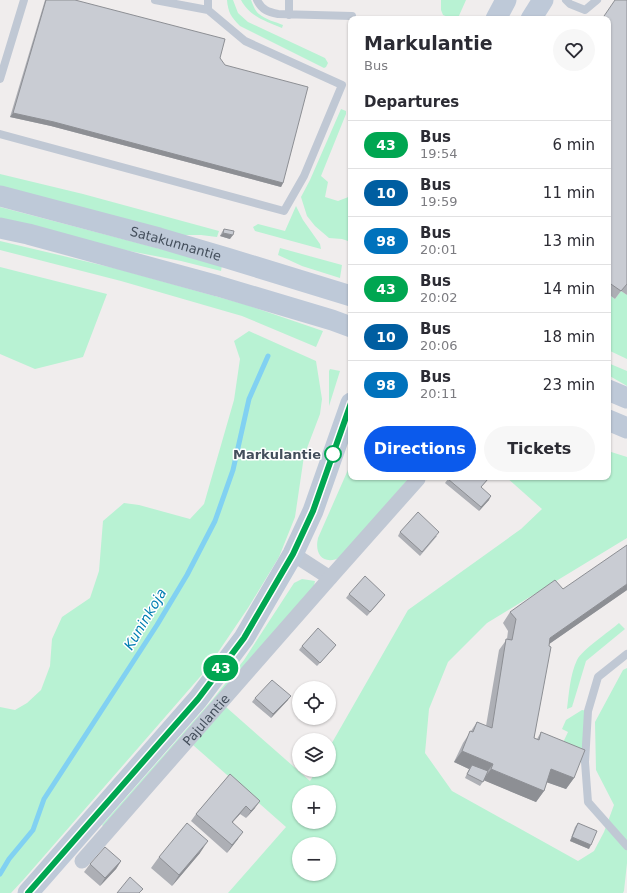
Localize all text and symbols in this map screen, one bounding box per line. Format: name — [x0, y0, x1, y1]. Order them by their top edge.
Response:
button: heart — [553, 29, 595, 71]
text: Markulantie — [364, 32, 493, 54]
text: Bus — [364, 58, 388, 73]
text: Departures — [364, 93, 459, 111]
text: Bus — [420, 128, 451, 146]
text: 6 min — [552, 136, 595, 154]
text: 43 — [376, 137, 396, 153]
text: 19:54 — [420, 146, 457, 161]
text: Bus — [420, 176, 451, 194]
text: 11 min — [543, 184, 595, 202]
text: 10 — [376, 185, 396, 201]
text: 19:59 — [420, 194, 457, 209]
street label: Satakunnantie — [129, 223, 223, 263]
text: Bus — [420, 224, 451, 242]
text: 13 min — [543, 232, 595, 250]
text: 98 — [376, 233, 396, 249]
text: 20:01 — [420, 242, 457, 257]
text: Bus — [420, 272, 451, 290]
text: 14 min — [543, 280, 595, 298]
text: 43 — [376, 281, 396, 297]
text: 20:02 — [420, 290, 457, 305]
text: Bus — [420, 320, 451, 338]
text: 18 min — [543, 328, 595, 346]
text: 10 — [376, 329, 396, 345]
text: 20:06 — [420, 338, 457, 353]
text: Bus — [420, 368, 451, 386]
text: 23 min — [543, 376, 595, 394]
text: 98 — [376, 377, 396, 393]
text: 20:11 — [420, 386, 457, 401]
button: Directions — [364, 426, 476, 472]
button: Tickets — [484, 426, 595, 472]
marker: Markulantie — [324, 445, 342, 463]
place label: Markulantie — [233, 447, 321, 462]
water label: Kuninkoja — [121, 586, 169, 652]
line badge: 43 — [203, 655, 239, 681]
text: 43 — [211, 660, 231, 676]
map controls — [292, 681, 336, 881]
button: locate — [292, 681, 336, 725]
street label: Pajulantie — [179, 691, 233, 749]
button: layers — [292, 733, 336, 777]
button: + — [292, 785, 336, 829]
button: − — [292, 837, 336, 881]

